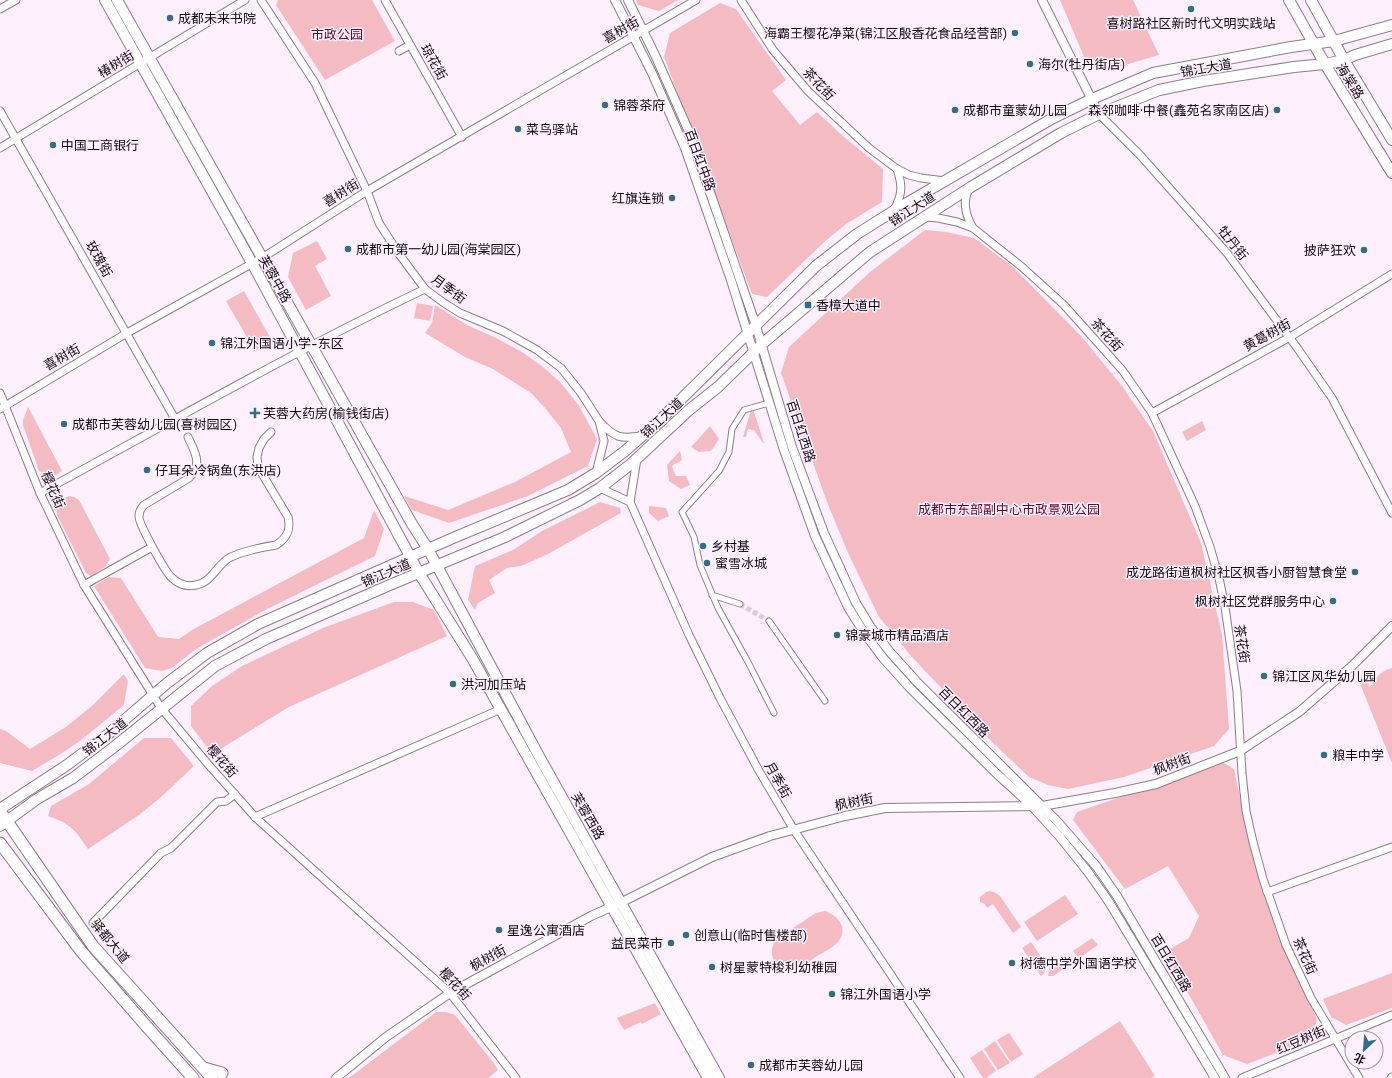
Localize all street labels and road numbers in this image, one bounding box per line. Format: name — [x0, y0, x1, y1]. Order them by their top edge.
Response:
street label: 喜树街 — [600, 14, 642, 46]
street label: 琼花街 — [418, 41, 450, 83]
street label: 椿树街 — [95, 48, 137, 80]
street label: 锦江大道 — [1179, 56, 1233, 80]
street label: 海棠路 — [1333, 60, 1367, 102]
street label: 茶花街 — [800, 65, 838, 103]
street label: 百日红中路 — [682, 127, 718, 193]
street label: 喜树街 — [320, 176, 362, 210]
street label: 锦江大道 — [886, 189, 938, 229]
street label: 牡丹街 — [1215, 223, 1251, 263]
street label: 玫瑰街 — [83, 238, 115, 280]
street label: 芙蓉中路 — [256, 253, 294, 305]
street label: 月季街 — [429, 271, 469, 307]
street label: 茶花街 — [1088, 315, 1126, 355]
street label: 黄葛树街 — [1241, 316, 1293, 354]
street label: 喜树街 — [41, 341, 83, 373]
street label: 锦江大道 — [638, 395, 686, 441]
street label: 百日红西路 — [784, 398, 818, 464]
street label: 樱花街 — [38, 469, 68, 511]
street label: 锦江大道 — [359, 556, 413, 590]
street label: 茶花街 — [1232, 624, 1252, 664]
street label: 百日红西路 — [936, 684, 992, 740]
street label: 锦江大道 — [80, 715, 130, 759]
street label: 樱花街 — [204, 741, 240, 781]
street label: 枫树街 — [1151, 750, 1193, 778]
street label: 月季街 — [762, 759, 794, 801]
street label: 芙蓉西路 — [569, 790, 607, 842]
street label: 枫树街 — [833, 791, 875, 813]
street label: 驿都大道 — [88, 916, 132, 966]
street label: 百日红西路 — [1148, 931, 1194, 995]
street label: 茶花街 — [1290, 935, 1320, 977]
street label: 枫树街 — [467, 942, 509, 974]
street label: 樱花街 — [436, 965, 474, 1003]
street label: 红豆树街 — [1274, 1023, 1328, 1057]

